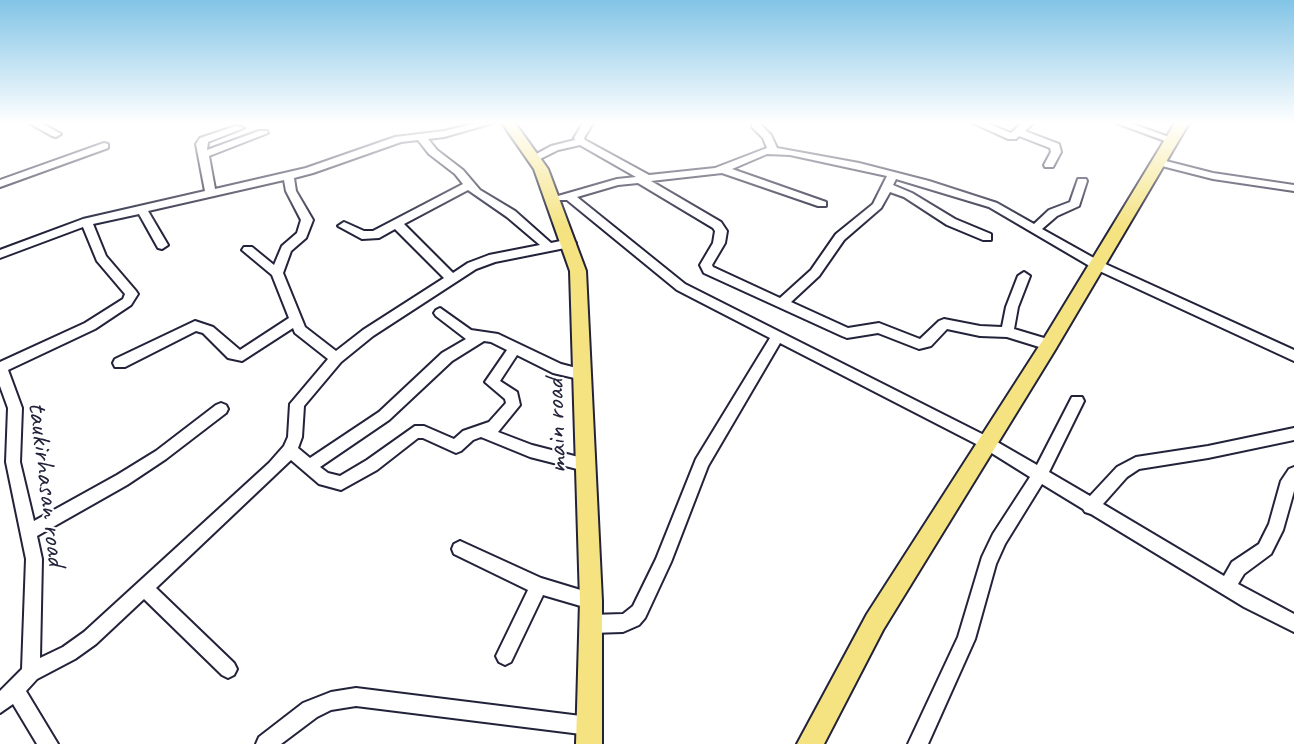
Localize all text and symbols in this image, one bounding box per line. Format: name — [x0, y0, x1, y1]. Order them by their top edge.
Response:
street label: main road — [539, 378, 575, 474]
street label: taukirhasan road — [19, 400, 73, 568]

